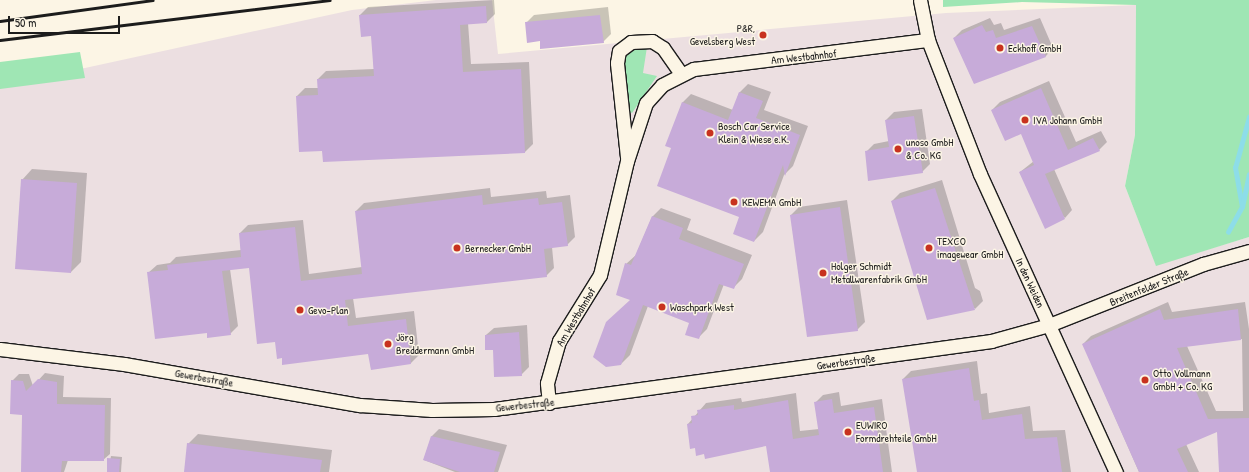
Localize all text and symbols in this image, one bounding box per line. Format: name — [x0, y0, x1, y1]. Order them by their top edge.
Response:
scale bar — [10, 8, 122, 34]
text: 50 m — [15, 14, 36, 31]
place label: P&R, Gevelsberg West — [690, 22, 755, 48]
marker: P&R, Gevelsberg West — [758, 30, 768, 40]
place label: Eckhoff GmbH — [1008, 41, 1061, 55]
marker: Eckhoff GmbH — [995, 43, 1005, 53]
street label: Am Westbahnhof — [770, 47, 838, 67]
place label: IVA Johann GmbH — [1033, 113, 1102, 127]
marker: IVA Johann GmbH — [1020, 115, 1030, 125]
place label: Bosch Car Service Klein & Wiese e.K. — [718, 120, 790, 146]
marker: Bosch Car Service Klein & Wiese e.K. — [705, 128, 715, 138]
place label: unoso GmbH & Co. KG — [906, 136, 953, 162]
marker: unoso GmbH & Co. KG — [893, 144, 903, 154]
place label: KEWEMA GmbH — [742, 195, 801, 209]
marker: KEWEMA GmbH — [729, 197, 739, 207]
place label: TEXCO imagewear GmbH — [937, 235, 1004, 261]
place label: Bernecker GmbH — [465, 241, 531, 255]
marker: Bernecker GmbH — [452, 243, 462, 253]
marker: TEXCO imagewear GmbH — [924, 243, 934, 253]
street label: In den Weiden — [1013, 256, 1047, 310]
place label: Holger Schmidt Metallwarenfabrik GmbH — [831, 260, 927, 286]
street label: Breitenfelder Straße — [1108, 265, 1190, 309]
marker: Holger Schmidt Metallwarenfabrik GmbH — [818, 268, 828, 278]
street label: Am Westbahnhof — [553, 285, 599, 349]
place label: Waschpark West — [670, 300, 734, 314]
marker: Waschpark West — [657, 302, 667, 312]
place label: Gevo-Plan — [308, 303, 348, 317]
marker: Gevo-Plan — [295, 305, 305, 315]
place label: Jörg Breddermann GmbH — [396, 331, 474, 357]
marker: Jörg Breddermann GmbH — [383, 339, 393, 349]
street label: Gewerbestraße — [816, 351, 876, 373]
street label: Gewerbestraße — [174, 366, 234, 390]
place label: Otto Vollmann GmbH + Co. KG — [1153, 367, 1212, 393]
marker: Otto Vollmann GmbH + Co. KG — [1140, 375, 1150, 385]
street label: Gewerbestraße — [495, 395, 555, 415]
place label: EUWIRO Formdrehteile GmbH — [856, 419, 937, 445]
marker: EUWIRO Formdrehteile GmbH — [843, 427, 853, 437]

